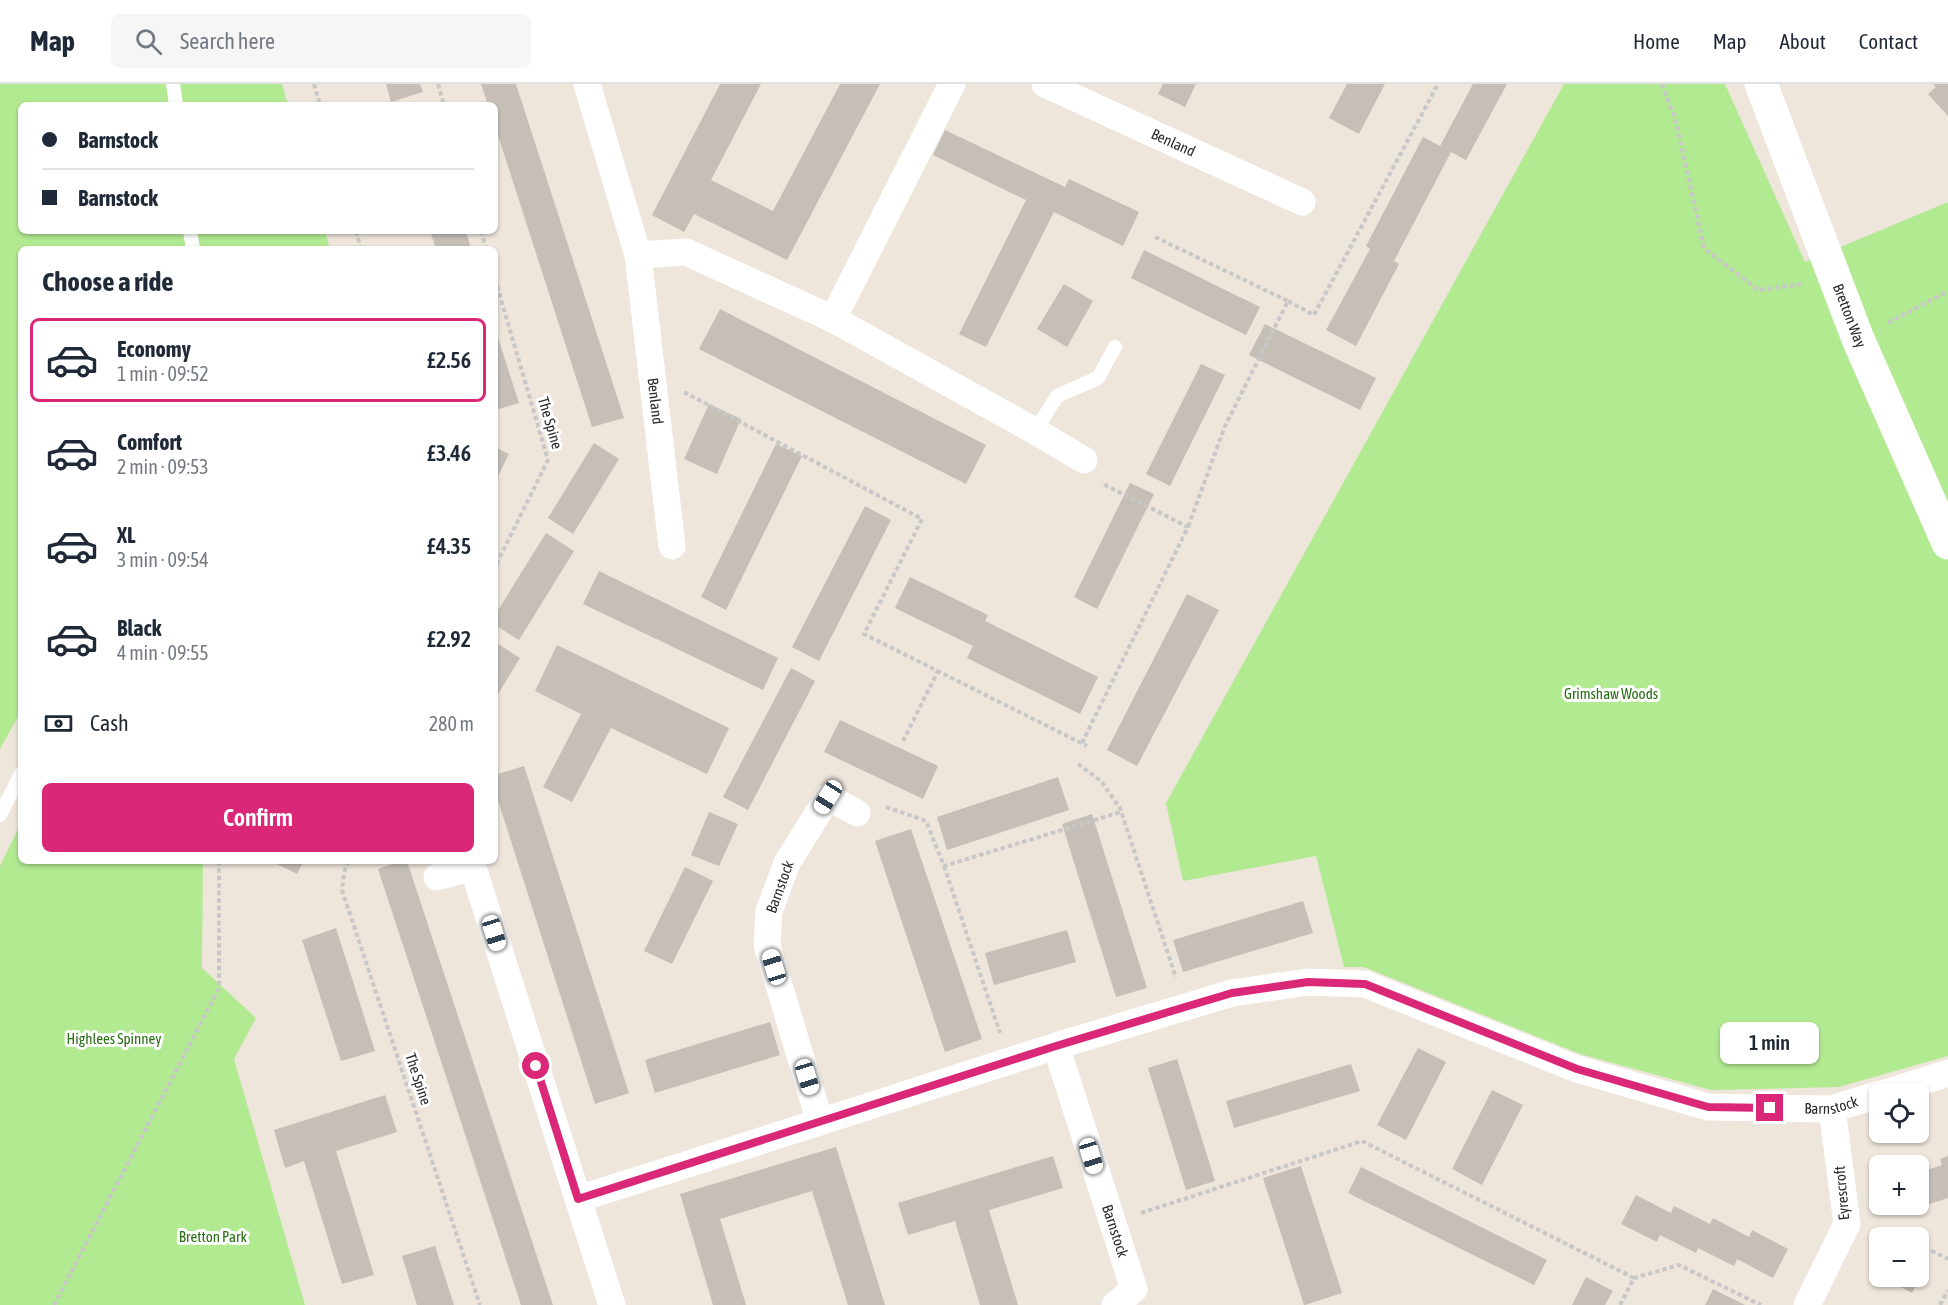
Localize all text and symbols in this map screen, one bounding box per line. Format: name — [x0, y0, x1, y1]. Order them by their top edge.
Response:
search box — [111, 14, 531, 68]
text: Map — [30, 25, 75, 57]
icon: search — [132, 25, 165, 58]
text: Search here — [180, 28, 275, 54]
text: Home — [1633, 29, 1680, 53]
text: Map — [1713, 29, 1747, 53]
text: About — [1780, 29, 1826, 53]
text: Contact — [1859, 29, 1918, 53]
street label: Benland — [1149, 125, 1198, 160]
text: Barnstock — [78, 127, 158, 153]
text: Barnstock — [78, 185, 158, 211]
text: Choose a ride — [42, 266, 174, 297]
street label: Bretton Way — [1830, 281, 1870, 350]
icon: car — [45, 333, 99, 387]
text: Economy — [117, 336, 191, 362]
text: £2.56 — [427, 347, 471, 373]
text: 1 min · 09:52 — [117, 362, 209, 385]
street label: Benland — [644, 377, 667, 425]
street label: The Spine — [535, 395, 566, 451]
icon: car — [45, 426, 99, 480]
text: Comfort — [117, 429, 182, 455]
text: £3.46 — [427, 440, 471, 466]
text: 2 min · 09:53 — [117, 455, 209, 478]
icon: car — [45, 519, 99, 573]
text: XL — [117, 522, 135, 548]
text: £4.35 — [427, 533, 471, 559]
text: 3 min · 09:54 — [117, 548, 209, 571]
icon: car — [45, 612, 99, 666]
text: Black — [117, 615, 161, 641]
text: £2.92 — [427, 626, 471, 652]
text: 4 min · 09:55 — [117, 641, 209, 664]
park label: Grimshaw Woods — [1564, 685, 1658, 702]
icon: cash — [42, 707, 75, 740]
text: Cash — [90, 710, 129, 736]
text: 280 m — [429, 712, 474, 735]
car — [811, 777, 845, 817]
button: Confirm — [42, 783, 474, 852]
street label: Barnstock — [762, 858, 797, 915]
car — [480, 913, 508, 953]
car — [760, 947, 788, 987]
callout: 1 min — [1720, 1021, 1820, 1063]
park label: Highlees Spinney — [67, 1030, 161, 1047]
text: 1 min — [1749, 1031, 1790, 1054]
street label: The Spine — [402, 1051, 435, 1107]
route start — [522, 1052, 549, 1079]
car — [793, 1057, 821, 1097]
map controls — [1869, 1083, 1929, 1287]
button: locate — [1869, 1083, 1929, 1143]
street label: Barnstock — [1804, 1092, 1860, 1117]
route end — [1756, 1094, 1783, 1121]
car — [1077, 1136, 1105, 1176]
button: + — [1869, 1155, 1929, 1215]
street label: Eyrescroft — [1831, 1165, 1852, 1221]
street label: Barnstock — [1099, 1202, 1132, 1260]
button: − — [1869, 1227, 1929, 1287]
park label: Bretton Park — [179, 1228, 248, 1245]

